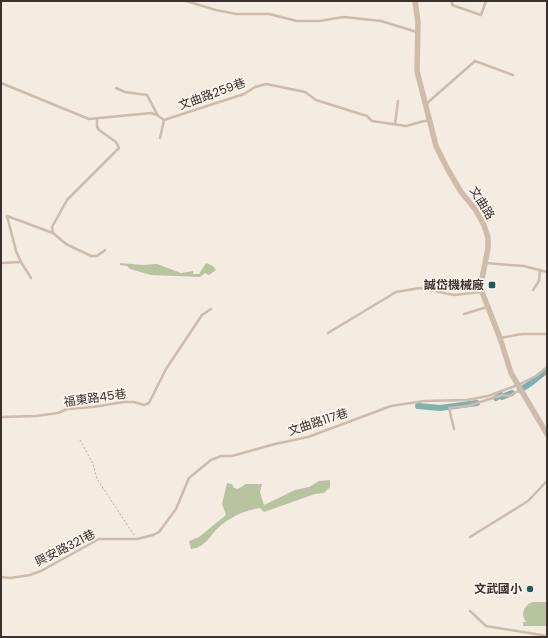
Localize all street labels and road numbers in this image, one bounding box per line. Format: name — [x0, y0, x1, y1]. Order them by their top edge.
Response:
street label: 文曲路259巷 — [176, 74, 248, 113]
street label: 文曲路 — [466, 183, 499, 223]
street label: 福東路45巷 — [63, 385, 127, 410]
street label: 文曲路117巷 — [286, 404, 350, 439]
street label: 興安路321巷 — [32, 525, 98, 570]

